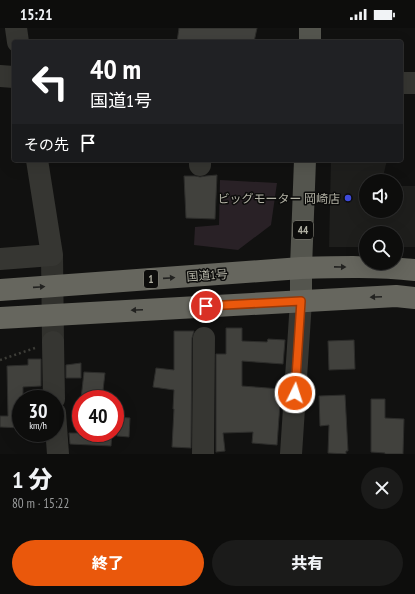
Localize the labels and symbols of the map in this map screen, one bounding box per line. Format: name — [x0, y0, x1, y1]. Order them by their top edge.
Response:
place label: ビッグモーター 岡崎店 — [217, 191, 340, 206]
marker: ビッグモーター 岡崎店 — [343, 193, 353, 203]
road number: 44 — [293, 221, 313, 239]
one-way arrow — [334, 264, 347, 270]
street label: 国道1号 — [186, 266, 228, 284]
road number: 1 — [144, 270, 158, 288]
one-way arrow — [163, 274, 175, 281]
one-way arrow — [33, 284, 45, 291]
pin — [189, 289, 223, 323]
one-way arrow — [370, 293, 382, 300]
one-way arrow — [131, 306, 143, 313]
position arrow — [274, 372, 316, 414]
speed limit sign: 40 — [72, 390, 124, 442]

